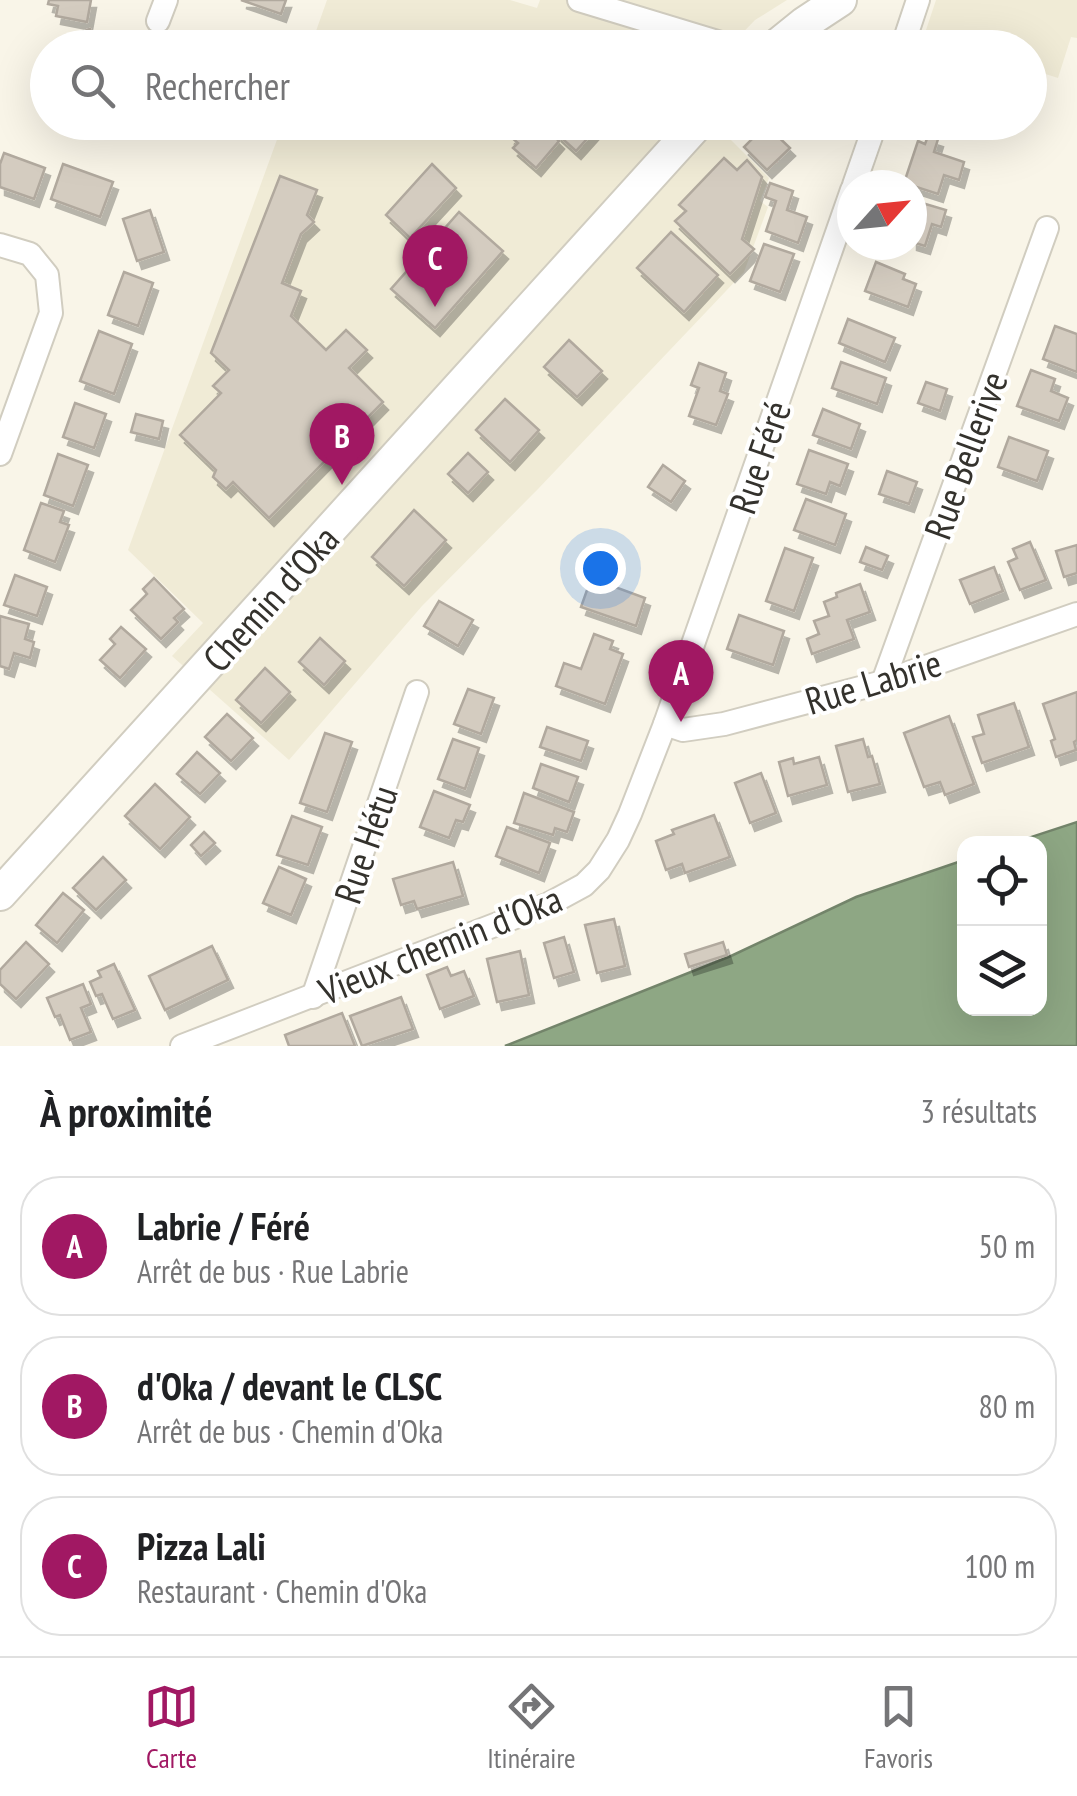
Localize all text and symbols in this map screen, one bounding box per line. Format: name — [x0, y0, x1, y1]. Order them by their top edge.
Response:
search box — [30, 30, 1047, 140]
icon: search — [65, 58, 120, 113]
text: Rechercher — [145, 61, 290, 110]
north arrow — [837, 170, 927, 260]
pin: C — [402, 224, 468, 307]
street label: Rue Bellerive — [912, 365, 1018, 545]
street label: Rue Féré — [717, 394, 801, 520]
pin: B — [310, 402, 374, 485]
street label: Chemin d'Oka — [191, 515, 349, 681]
your location — [575, 543, 626, 594]
street label: Rue Labrie — [799, 637, 947, 725]
pin: A — [648, 640, 714, 722]
street label: Rue Hétu — [322, 779, 408, 909]
map controls — [957, 836, 1047, 1016]
button: locate — [957, 836, 1047, 926]
street label: Vieux chemin d'Oka — [311, 873, 569, 1015]
button: layers — [957, 926, 1047, 1016]
text: À proximité — [40, 1084, 212, 1139]
text: 3 résultats — [920, 1090, 1037, 1132]
text: Labrie / Féré — [137, 1201, 310, 1250]
text: A — [66, 1225, 83, 1267]
text: 50 m — [979, 1225, 1035, 1267]
text: Arrêt de bus · Rue Labrie — [137, 1250, 409, 1292]
text: d'Oka / devant le CLSC — [137, 1361, 442, 1410]
text: B — [67, 1385, 82, 1427]
text: 80 m — [979, 1385, 1035, 1427]
text: Arrêt de bus · Chemin d'Oka — [137, 1410, 443, 1452]
text: Pizza Lali — [137, 1521, 266, 1570]
text: C — [67, 1545, 82, 1587]
text: 100 m — [964, 1545, 1035, 1587]
text: Restaurant · Chemin d'Oka — [137, 1570, 427, 1612]
tab: Carte — [144, 1679, 199, 1776]
tab: Itinéraire — [487, 1679, 576, 1776]
tab: Favoris — [864, 1679, 933, 1776]

